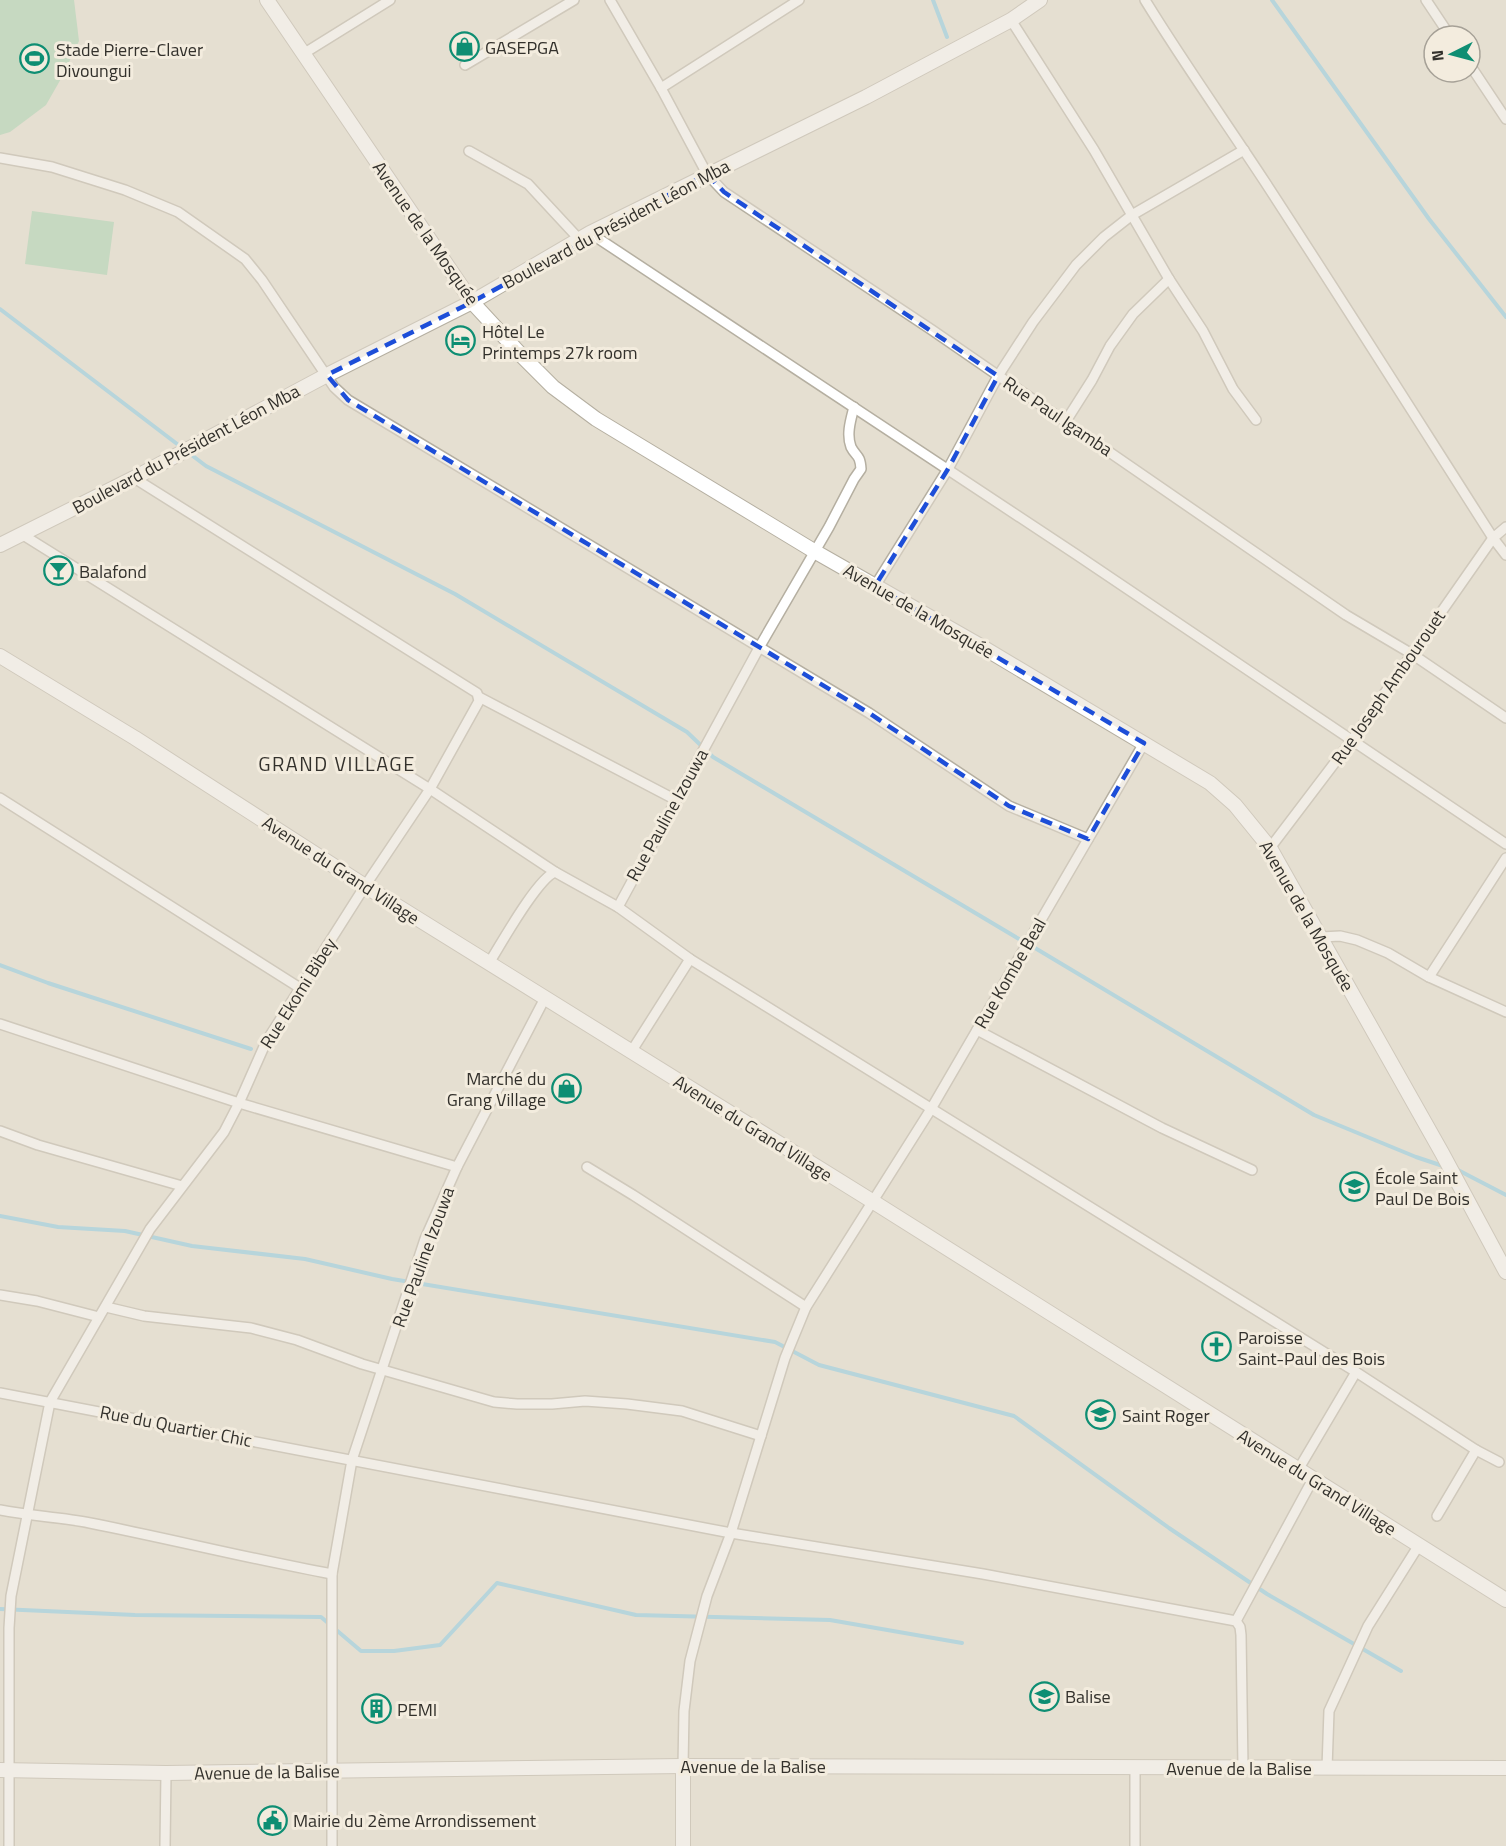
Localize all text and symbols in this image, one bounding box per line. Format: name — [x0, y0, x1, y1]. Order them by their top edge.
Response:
north arrow — [1422, 24, 1482, 84]
shop icon: GASEPGA — [448, 31, 480, 63]
place label: GASEPGA — [485, 34, 559, 61]
place label: Stade Pierre-Claver Divoungui — [56, 36, 203, 84]
sports icon: Stade Pierre-Claver Divoungui — [19, 43, 51, 75]
text: N — [1425, 49, 1450, 62]
street label: Boulevard du Président Léon Mba — [497, 152, 735, 296]
street label: Avenue de la Mosquée — [366, 156, 486, 310]
place label: Hôtel Le Printemps 27k room — [482, 318, 638, 366]
hotel icon: Hôtel Le Printemps 27k room — [445, 325, 477, 357]
street label: Rue Paul Igamba — [998, 369, 1118, 463]
street label: Boulevard du Président Léon Mba — [67, 377, 305, 521]
bar icon: Balafond — [42, 555, 74, 587]
street label: Avenue de la Mosquée — [839, 557, 999, 665]
place label: Balafond — [79, 558, 147, 585]
street label: Rue Joseph Ambourouet — [1324, 604, 1452, 770]
street label: Rue Pauline Izouwa — [619, 744, 715, 886]
district label: GRAND VILLAGE — [258, 748, 416, 779]
street label: Avenue du Grand Village — [257, 809, 425, 931]
street label: Avenue de la Mosquée — [1253, 836, 1361, 996]
street label: Rue Kombe Beal — [967, 913, 1053, 1033]
street label: Rue Ekomi Bibey — [253, 932, 343, 1054]
place label: Marché du Grang Village — [447, 1065, 546, 1113]
street label: Avenue du Grand Village — [668, 1068, 838, 1188]
shop icon: Marché du Grang Village — [551, 1072, 583, 1104]
place label: École Saint Paul De Bois — [1375, 1164, 1470, 1212]
school or university icon: École Saint Paul De Bois — [1338, 1171, 1370, 1203]
street label: Rue Pauline Izouwa — [385, 1183, 461, 1331]
place label: Paroisse Saint-Paul des Bois — [1238, 1324, 1385, 1372]
church icon: Paroisse Saint-Paul des Bois — [1201, 1331, 1233, 1363]
street label: Rue du Quartier Chic — [98, 1398, 254, 1454]
school or university icon: Saint Roger — [1085, 1399, 1117, 1431]
place label: Saint Roger — [1122, 1402, 1210, 1429]
street label: Avenue du Grand Village — [1232, 1422, 1402, 1542]
school or university icon: Balise — [1028, 1680, 1060, 1712]
place label: Balise — [1065, 1683, 1111, 1710]
building icon: PEMI — [360, 1693, 392, 1725]
place label: PEMI — [397, 1696, 437, 1723]
street label: Avenue de la Balise — [680, 1753, 826, 1780]
street label: Avenue de la Balise — [1166, 1755, 1312, 1782]
street label: Avenue de la Balise — [194, 1757, 340, 1787]
public building icon: Mairie du 2ème Arrondissement — [256, 1804, 288, 1836]
place label: Mairie du 2ème Arrondissement — [293, 1807, 537, 1834]

